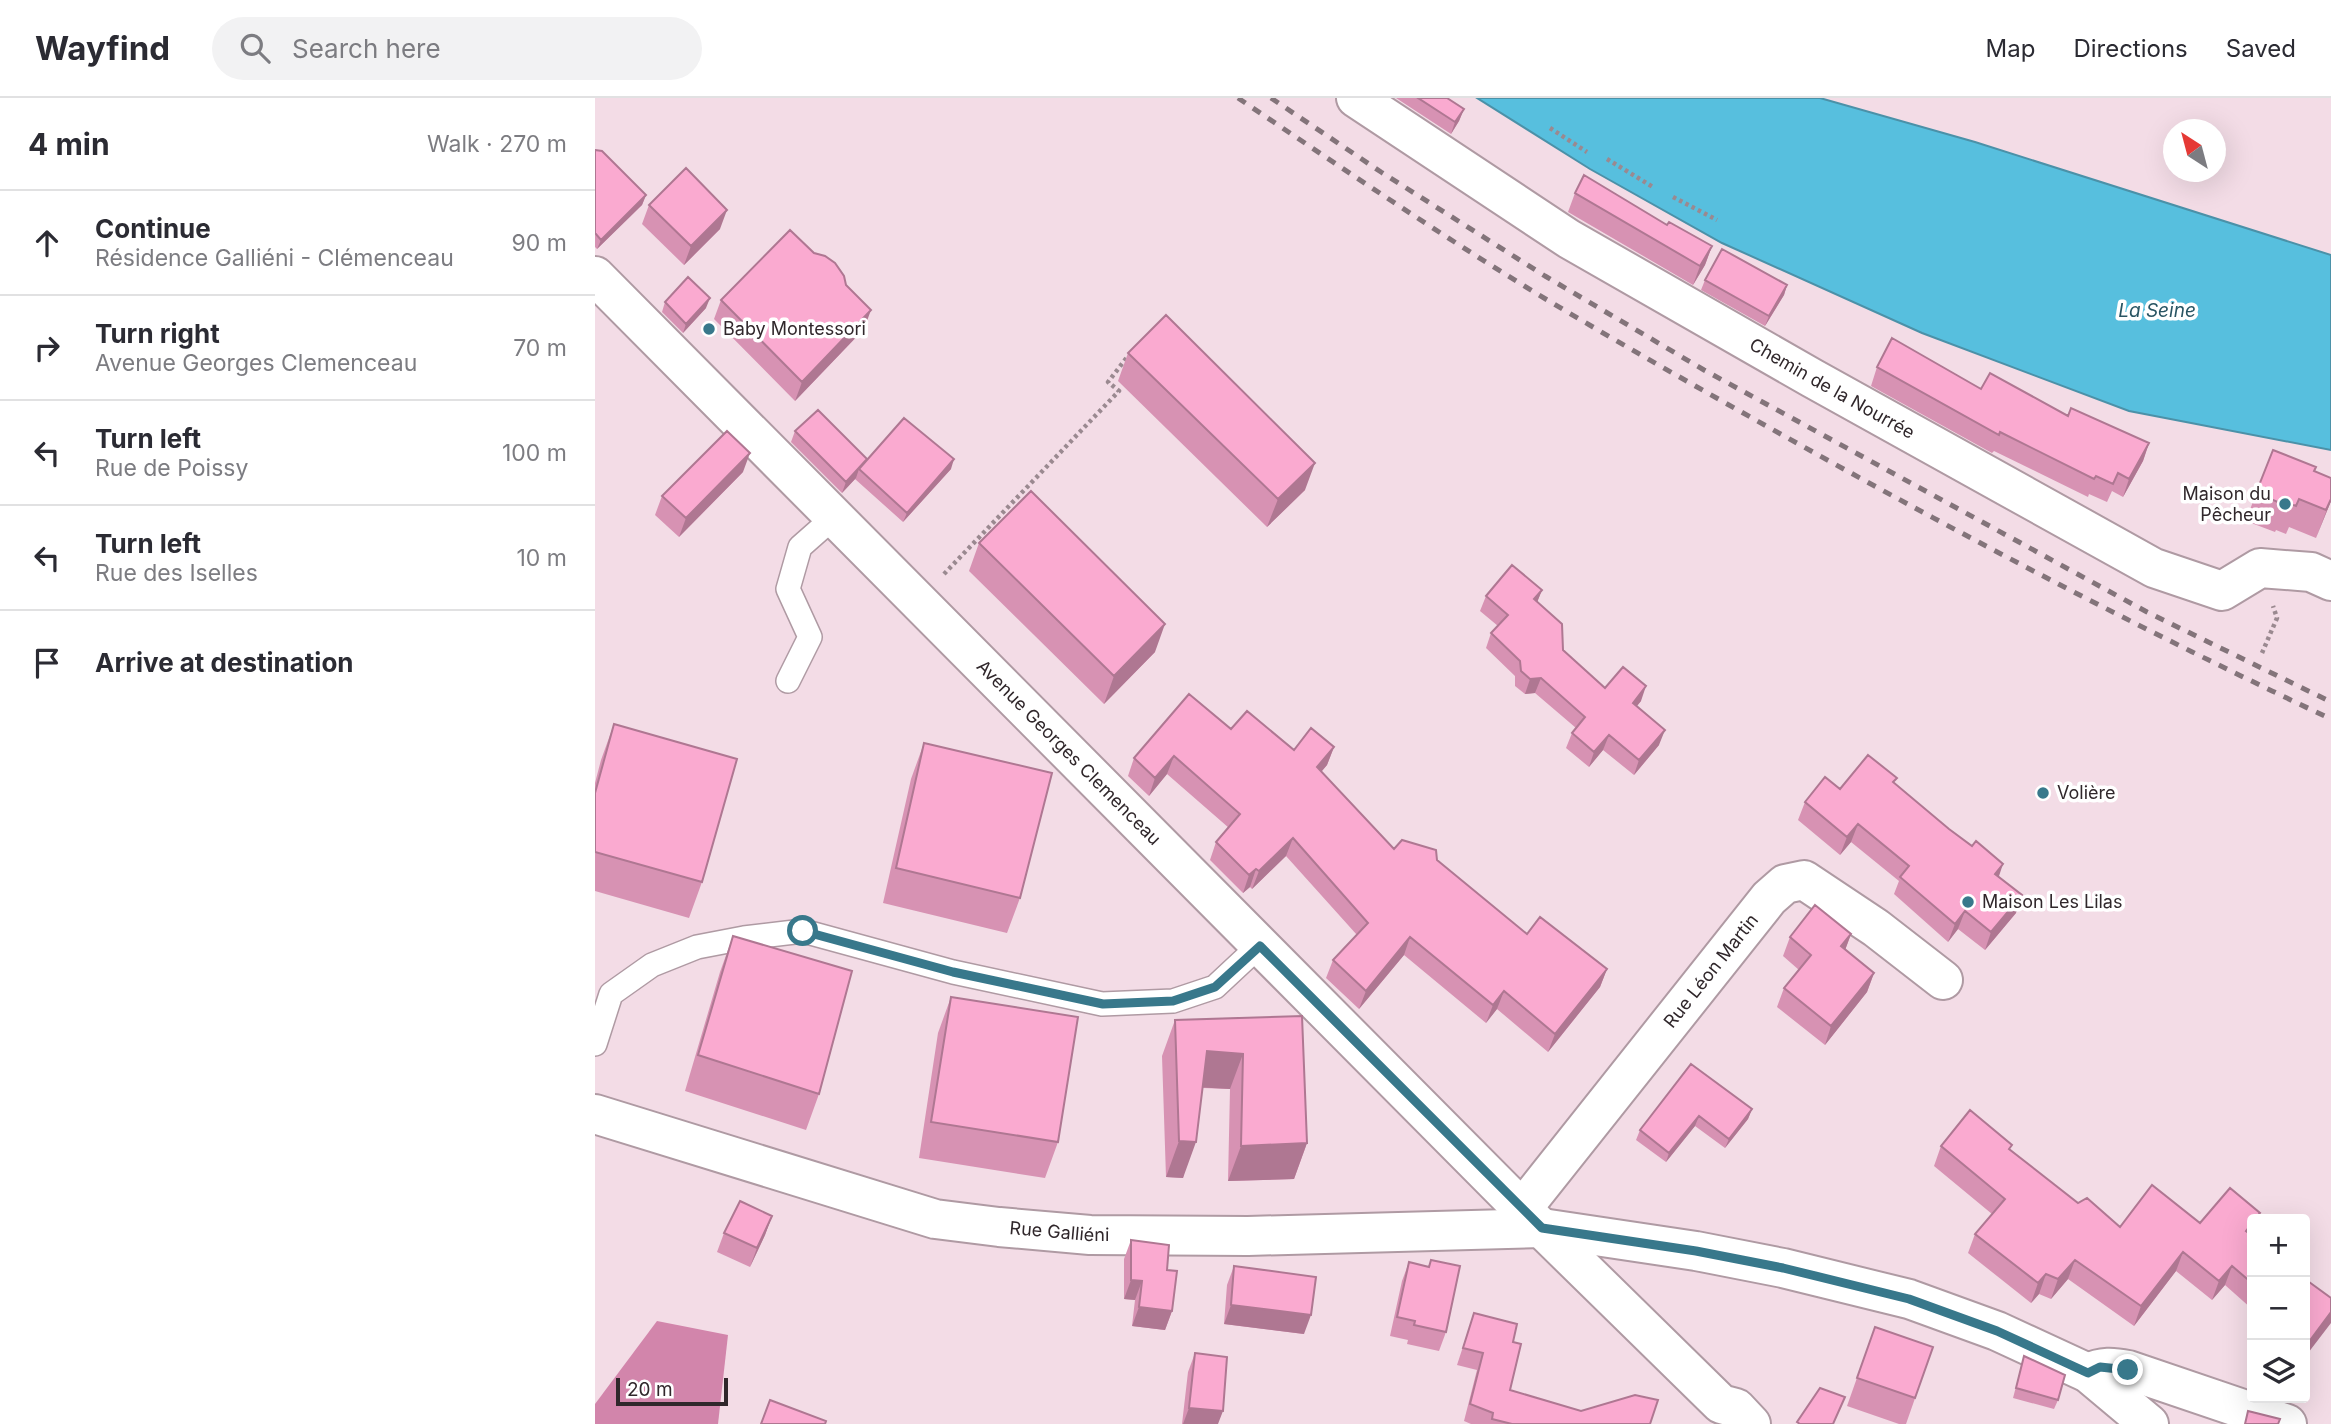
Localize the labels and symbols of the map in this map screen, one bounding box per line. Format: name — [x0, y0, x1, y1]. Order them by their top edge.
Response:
north arrow — [2163, 119, 2226, 182]
water label: La Seine — [2118, 299, 2196, 322]
place label: Baby Montessori — [723, 318, 866, 339]
marker: Baby Montessori — [701, 321, 717, 337]
street label: Chemin de la Nourrée — [1746, 334, 1918, 443]
place label: Maison du Pêcheur — [2183, 483, 2271, 525]
marker: Maison du Pêcheur — [2277, 496, 2293, 512]
street label: Avenue Georges Clemenceau — [973, 655, 1165, 849]
place label: Volière — [2057, 782, 2115, 803]
marker: Volière — [2035, 785, 2051, 801]
place label: Maison Les Lilas — [1982, 891, 2122, 912]
marker: Maison Les Lilas — [1960, 894, 1976, 910]
street label: Rue Léon Martin — [1659, 910, 1762, 1032]
route start — [787, 915, 818, 946]
street label: Rue Galliéni — [1009, 1217, 1109, 1245]
route end — [2112, 1354, 2143, 1385]
scale bar — [616, 1375, 728, 1407]

